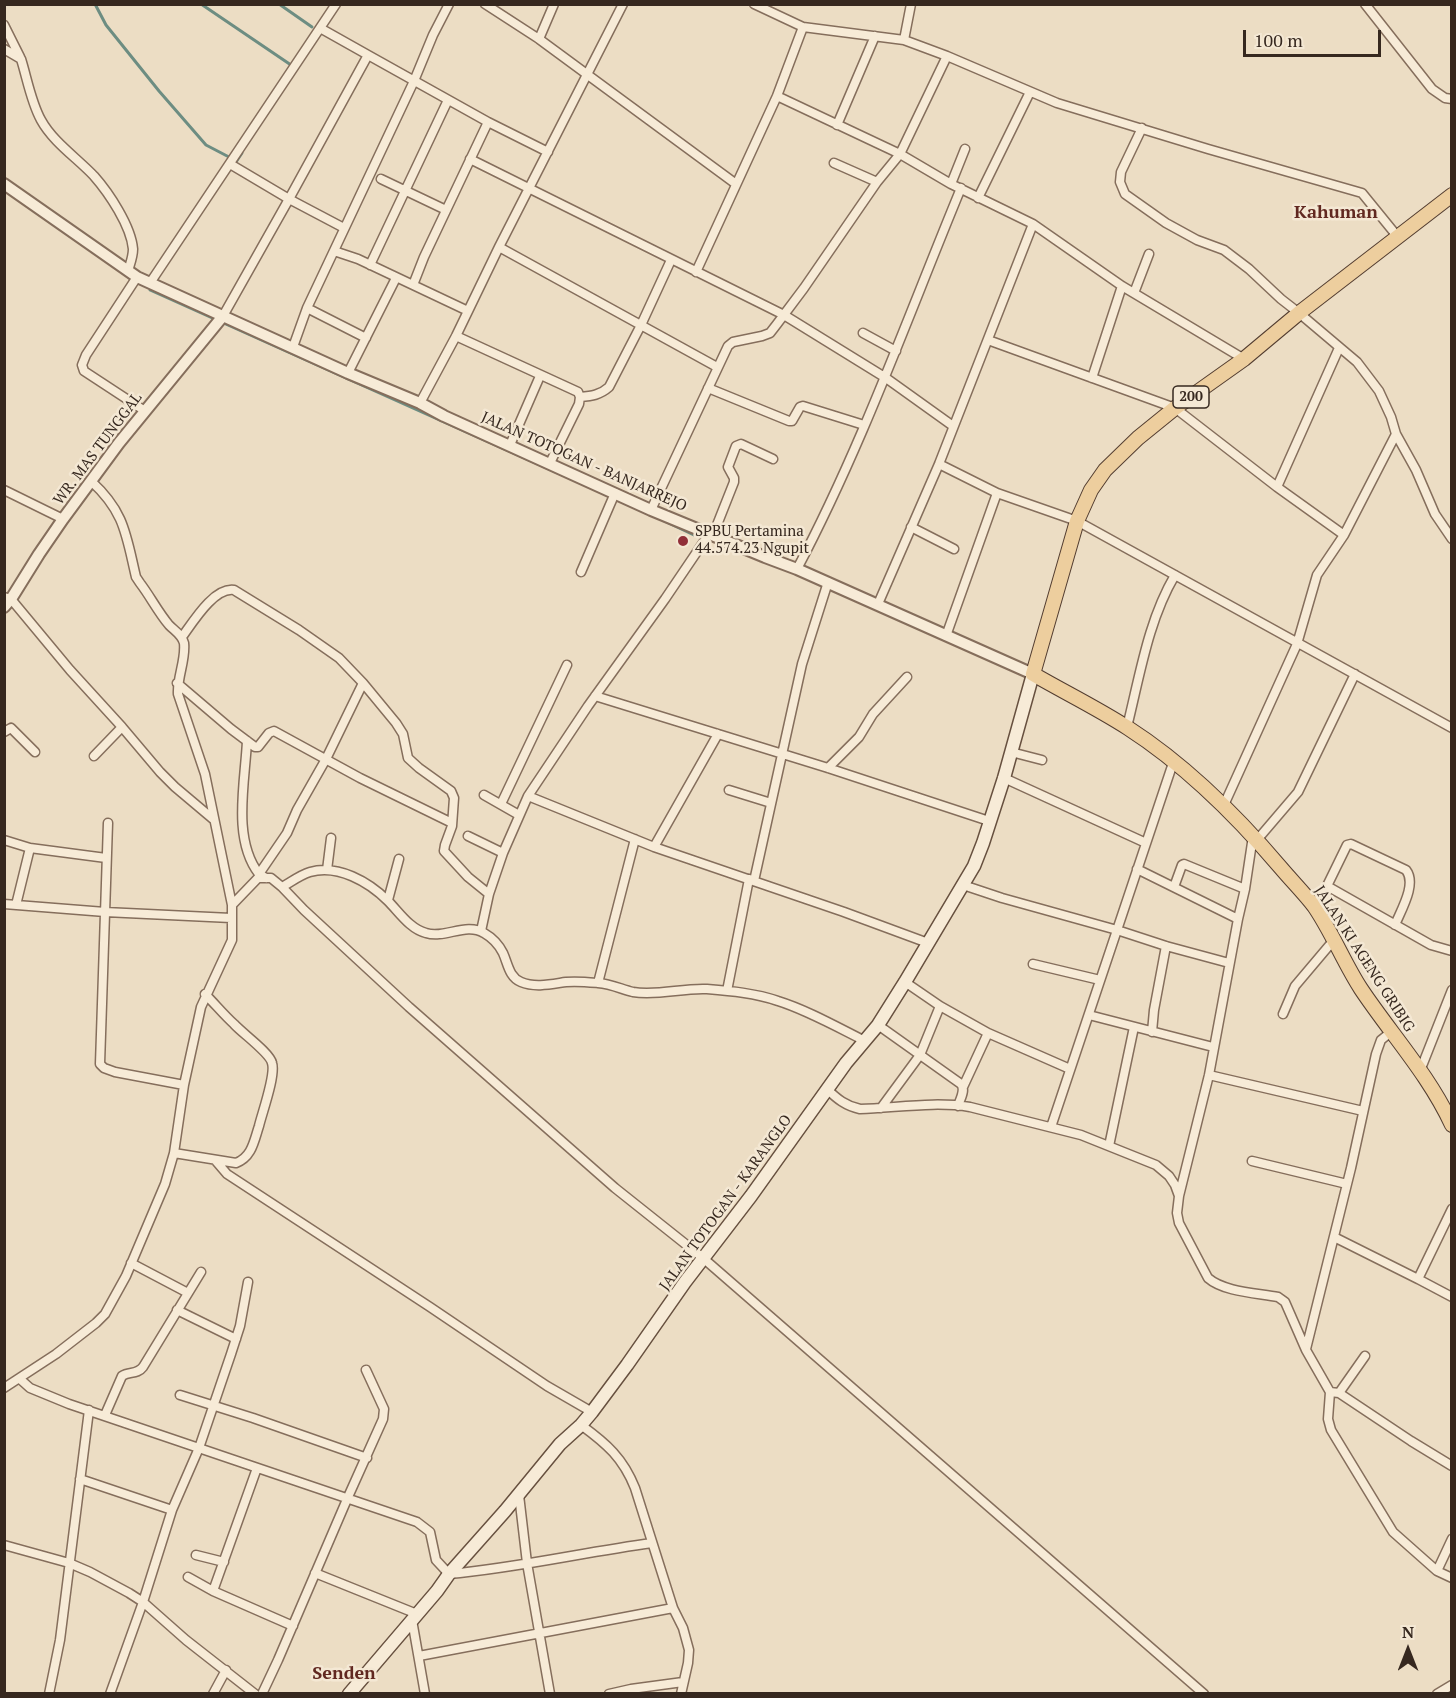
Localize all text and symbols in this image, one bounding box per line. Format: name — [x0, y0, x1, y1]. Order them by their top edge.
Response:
scale bar — [1246, 18, 1384, 56]
text: 100 m — [1254, 28, 1303, 52]
district label: Kahuman — [1294, 202, 1378, 224]
road number: 200 — [1173, 386, 1209, 408]
street label: WR. MAS TUNGGAL — [50, 389, 146, 509]
street label: JALAN TOTOGAN - BANJARREJO — [478, 408, 690, 516]
place label: SPBU Pertamina 44.574.23 Ngupit — [695, 523, 809, 558]
marker: SPBU Pertamina 44.574.23 Ngupit — [676, 534, 690, 548]
street label: JALAN KI AGENG GRIBIG — [1310, 883, 1418, 1035]
street label: JALAN TOTOGAN - KARANGLO — [656, 1112, 796, 1294]
north arrow — [1378, 1620, 1438, 1680]
text: N — [1402, 1621, 1414, 1643]
district label: Senden — [312, 1663, 376, 1685]

